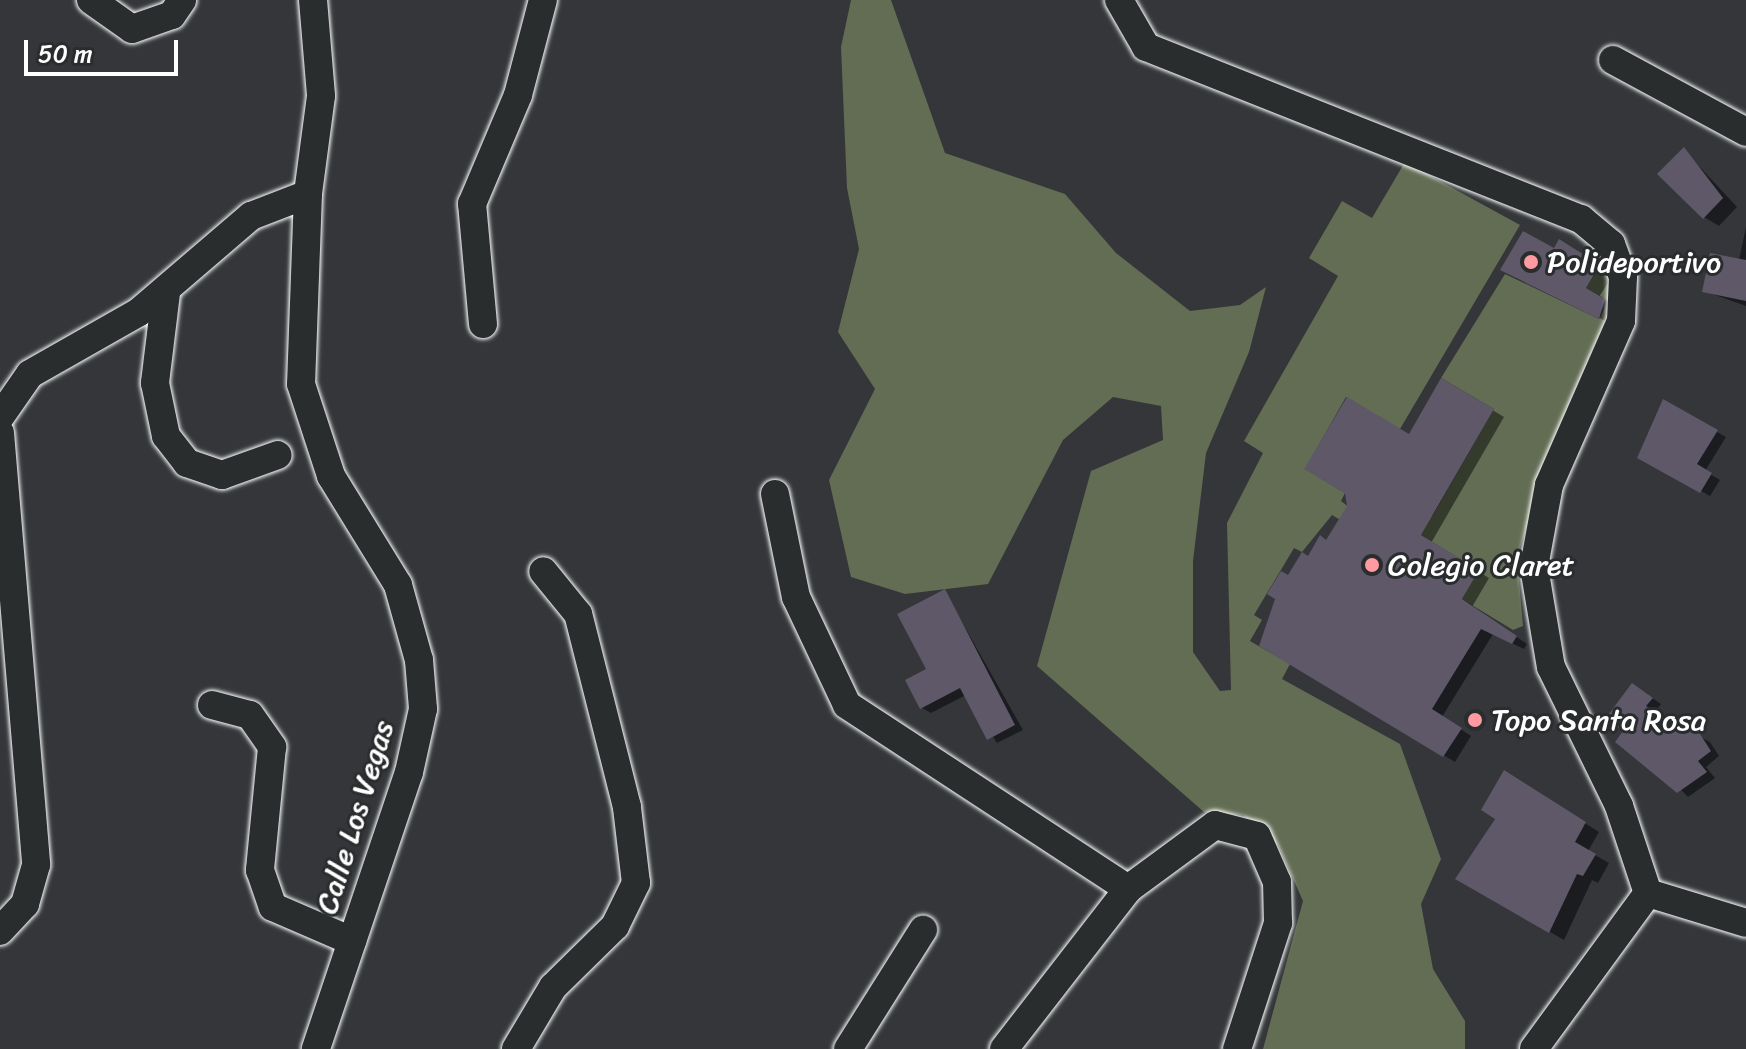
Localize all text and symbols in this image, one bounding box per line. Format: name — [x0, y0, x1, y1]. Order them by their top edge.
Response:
scale bar — [28, 24, 182, 74]
text: 50 m — [38, 33, 93, 75]
place label: Polideportivo — [1547, 244, 1721, 280]
marker: Polideportivo — [1522, 253, 1540, 271]
place label: Colegio Claret — [1388, 547, 1575, 583]
marker: Colegio Claret — [1363, 556, 1381, 574]
place label: Topo Santa Rosa — [1491, 702, 1707, 738]
marker: Topo Santa Rosa — [1466, 711, 1484, 729]
street label: Calle Los Vegas — [309, 716, 401, 918]

